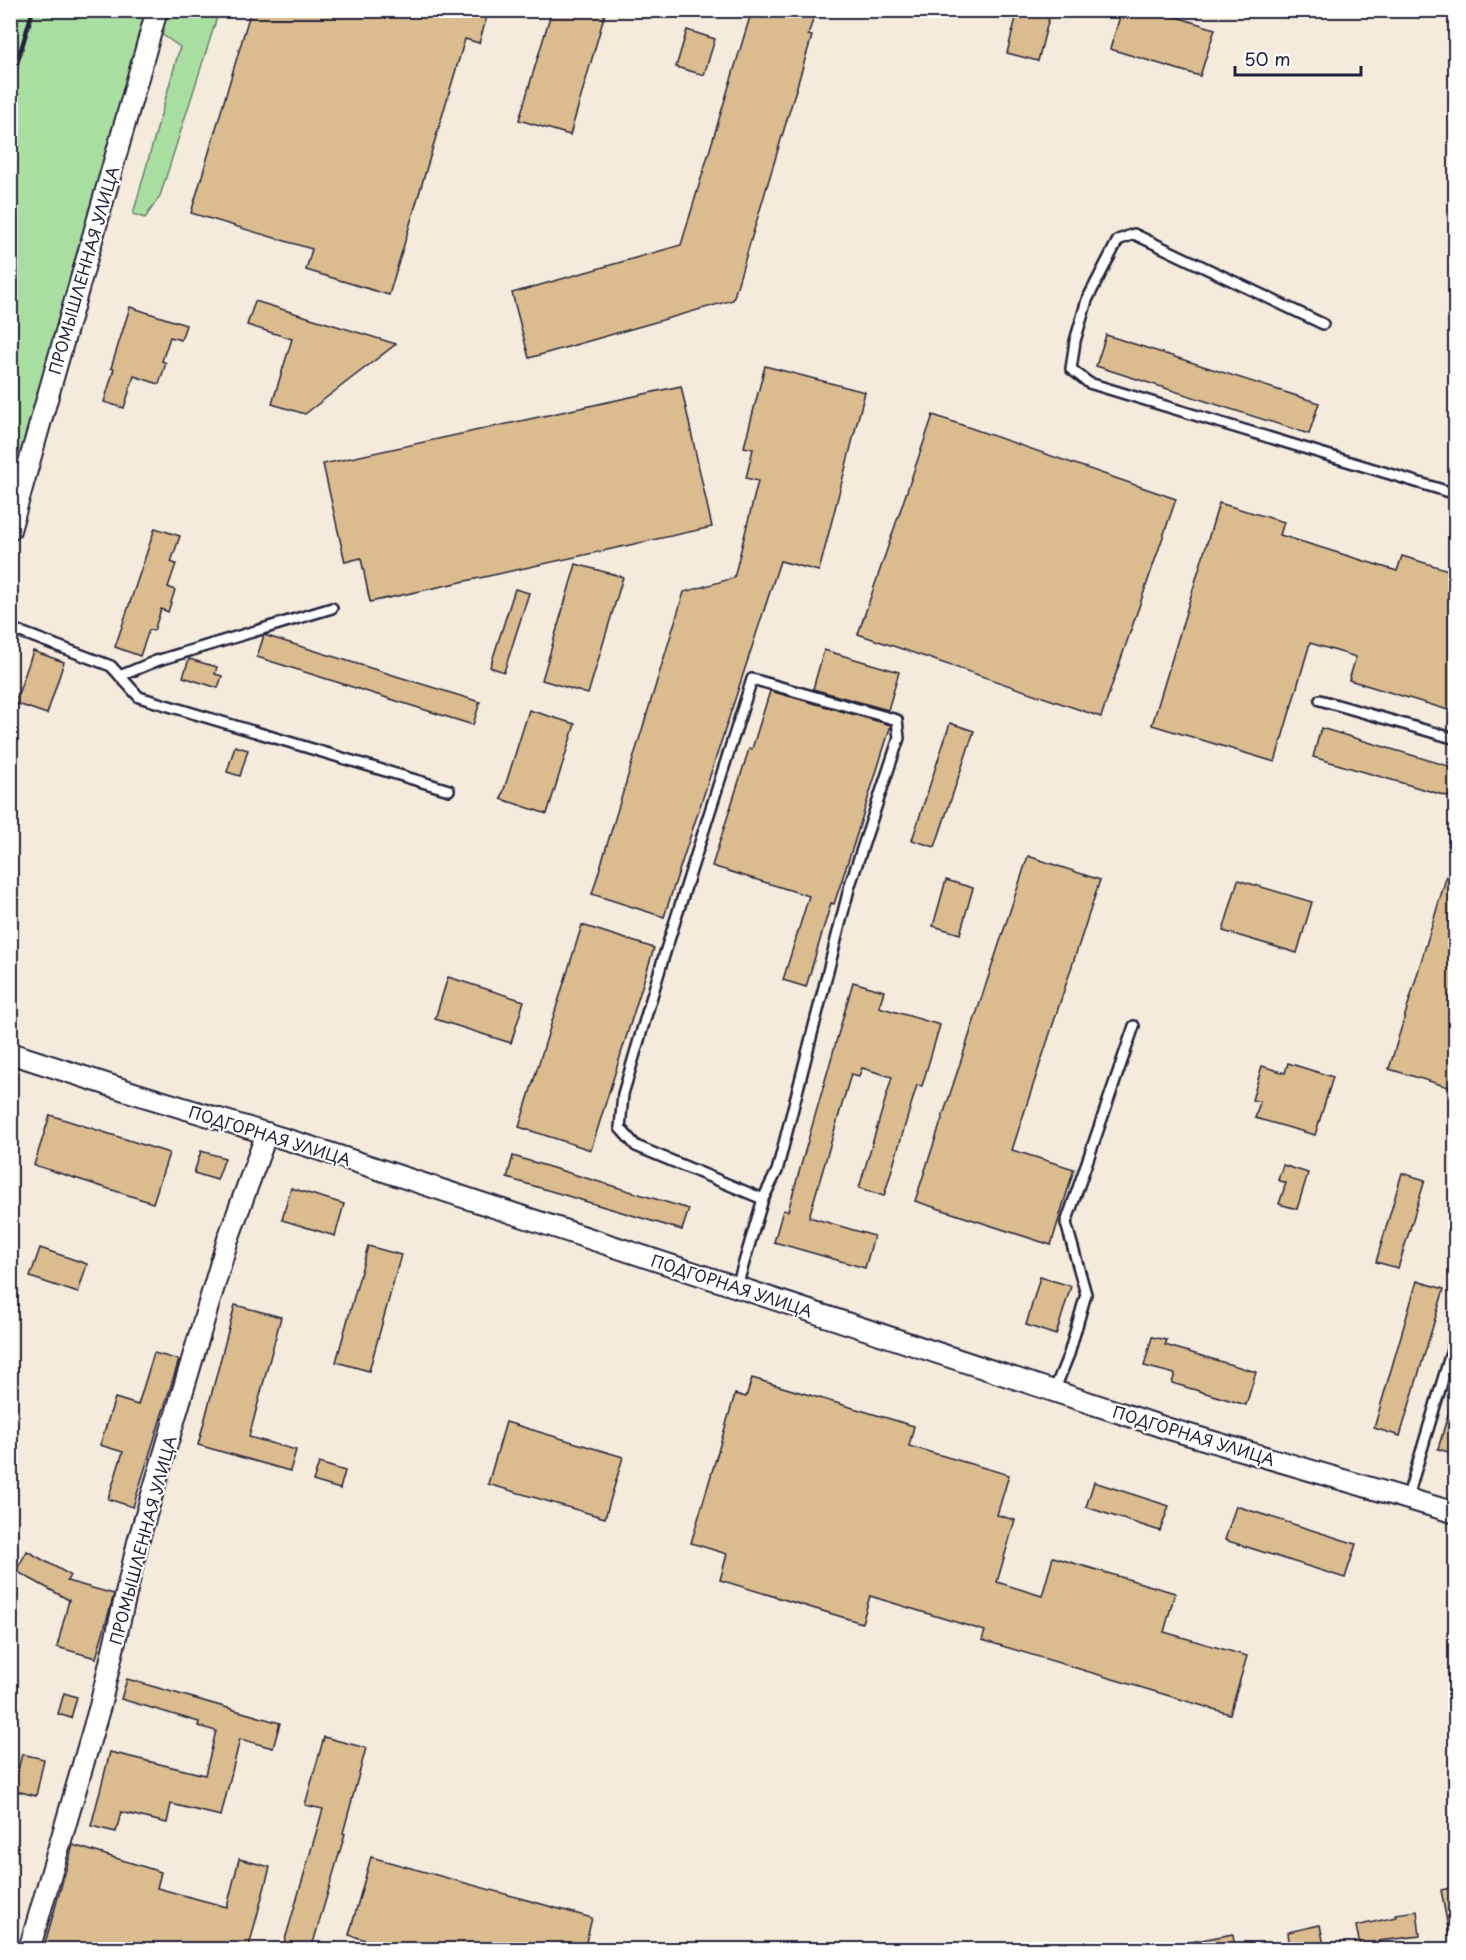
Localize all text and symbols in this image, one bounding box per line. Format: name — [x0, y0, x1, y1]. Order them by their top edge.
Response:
scale bar — [1235, 39, 1361, 77]
text: 50 m — [1244, 45, 1291, 72]
street label: ПРОМЫШЛЕННАЯ УЛИЦА — [42, 163, 124, 377]
street label: ПОДГОРНАЯ УЛИЦА — [186, 1099, 354, 1171]
street label: ПОДГОРНАЯ УЛИЦА — [648, 1248, 816, 1322]
street label: ПОДГОРНАЯ УЛИЦА — [1110, 1399, 1278, 1471]
street label: ПРОМЫШЛЕННАЯ УЛИЦА — [103, 1433, 181, 1647]

